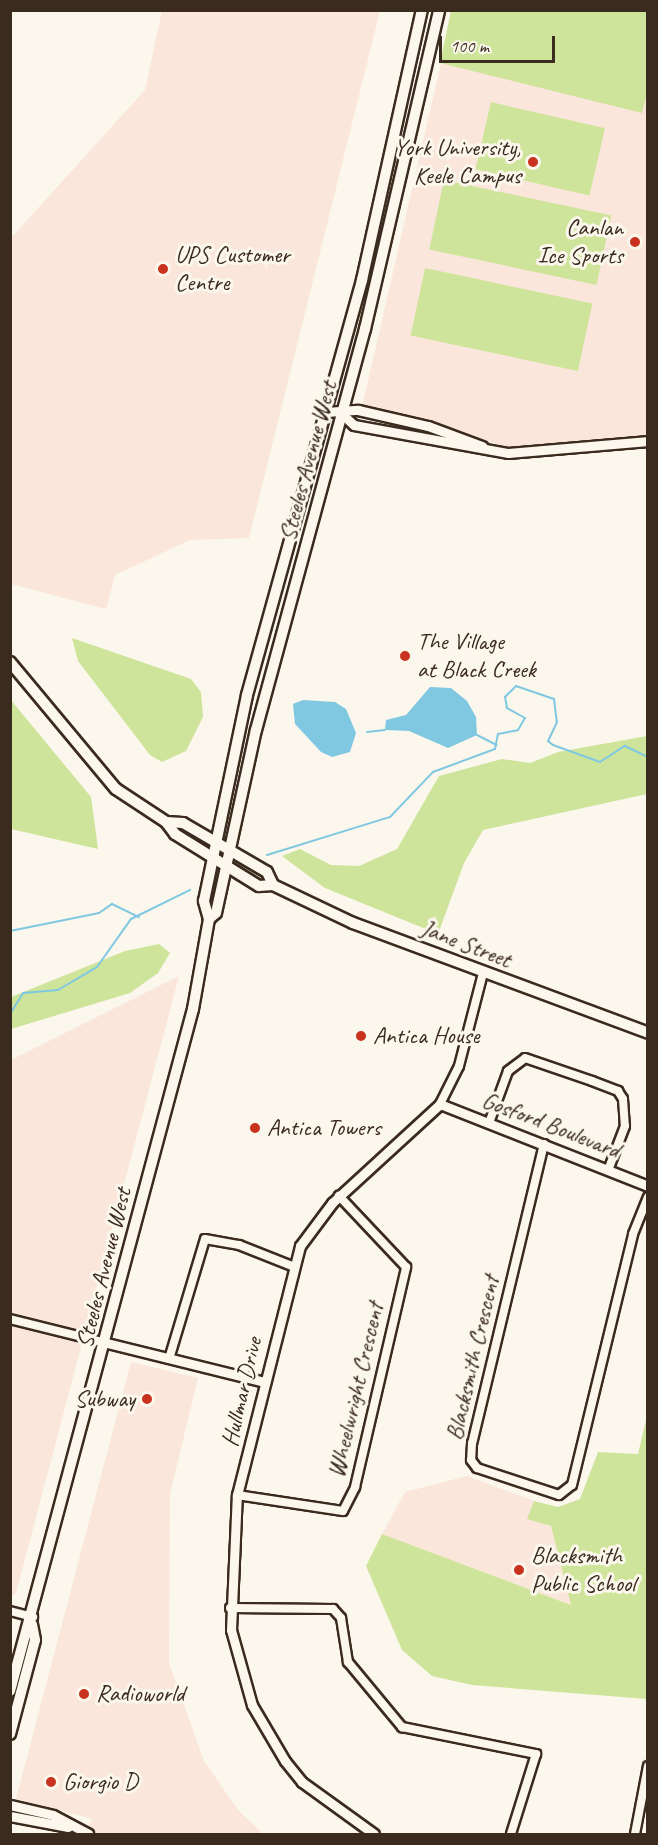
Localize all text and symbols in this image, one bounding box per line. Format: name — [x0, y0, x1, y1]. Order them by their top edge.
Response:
scale bar — [442, 24, 558, 62]
text: 100 m — [450, 35, 489, 57]
place label: York University, Keele Campus — [394, 134, 521, 190]
marker: York University, Keele Campus — [526, 155, 540, 169]
place label: Canlan Ice Sports — [538, 214, 623, 270]
marker: Canlan Ice Sports — [628, 235, 642, 249]
place label: UPS Customer Centre — [175, 241, 289, 297]
marker: UPS Customer Centre — [156, 262, 170, 276]
street label: Steeles Avenue West — [273, 378, 343, 544]
place label: The Village at Black Creek — [417, 628, 536, 684]
marker: The Village at Black Creek — [398, 649, 412, 663]
street label: Jane Street — [417, 914, 515, 974]
place label: Antica House — [373, 1022, 479, 1050]
marker: Antica House — [354, 1029, 368, 1043]
street label: Gosford Boulevard — [478, 1085, 624, 1165]
place label: Antica Towers — [267, 1114, 381, 1142]
marker: Antica Towers — [248, 1121, 262, 1135]
street label: Steeles Avenue West — [70, 1185, 138, 1351]
street label: Blacksmith Crescent — [440, 1273, 506, 1443]
street label: Wheelwright Crescent — [322, 1300, 390, 1480]
street label: Hullmar Drive — [215, 1335, 269, 1449]
place label: Subway — [75, 1385, 135, 1413]
marker: Subway — [140, 1392, 154, 1406]
place label: Blacksmith Public School — [531, 1542, 635, 1598]
marker: Blacksmith Public School — [512, 1563, 526, 1577]
place label: Radioworld — [96, 1680, 185, 1708]
marker: Radioworld — [77, 1687, 91, 1701]
place label: Giorgio D — [63, 1768, 138, 1796]
marker: Giorgio D — [44, 1775, 58, 1789]

